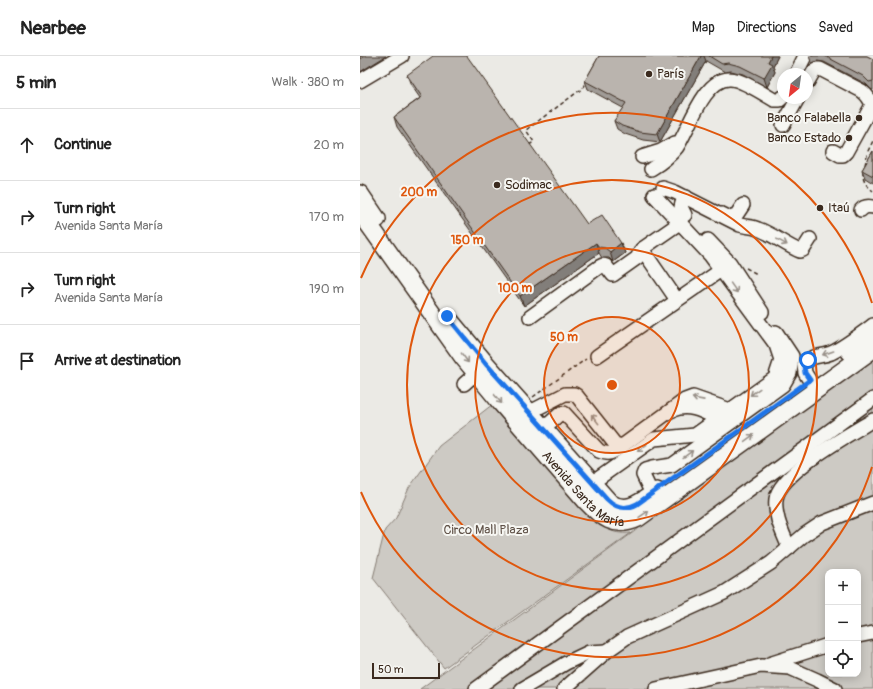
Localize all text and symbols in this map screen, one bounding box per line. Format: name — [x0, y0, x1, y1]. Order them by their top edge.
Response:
text: Nearbee — [20, 16, 86, 40]
text: Map — [692, 19, 715, 36]
text: Directions — [737, 19, 796, 36]
text: Saved — [818, 19, 853, 36]
place label: París — [657, 66, 684, 82]
north arrow — [777, 68, 813, 104]
marker: París — [644, 69, 654, 79]
text: 5 min — [16, 72, 56, 93]
text: Walk · 380 m — [271, 74, 344, 90]
place label: Banco Falabella — [767, 110, 851, 126]
marker: Banco Falabella — [854, 113, 864, 123]
place label: Banco Estado — [767, 130, 841, 146]
marker: Banco Estado — [844, 133, 854, 143]
icon: ahead — [16, 134, 38, 156]
text: Continue — [54, 135, 112, 154]
text: 20 m — [313, 137, 344, 153]
place label: Sodimac — [505, 177, 553, 193]
marker: Sodimac — [492, 180, 502, 190]
text: 200 m — [401, 185, 438, 200]
text: Turn right — [54, 199, 115, 218]
place label: Itaú — [828, 200, 850, 216]
marker: Itaú — [815, 203, 825, 213]
icon: right — [16, 206, 38, 228]
text: 170 m — [309, 209, 344, 225]
text: Avenida Santa María — [54, 218, 163, 234]
text: 150 m — [451, 233, 484, 248]
one-way arrow — [776, 238, 788, 246]
text: Turn right — [54, 271, 115, 290]
icon: right — [16, 278, 38, 300]
text: 190 m — [309, 281, 344, 297]
text: 100 m — [498, 281, 533, 296]
one-way arrow — [730, 282, 738, 293]
text: Avenida Santa María — [54, 290, 163, 306]
route end — [438, 307, 456, 325]
text: 50 m — [550, 330, 578, 345]
icon: arrive — [16, 350, 38, 372]
one-way arrow — [822, 350, 835, 357]
text: Arrive at destination — [54, 351, 181, 370]
route start — [799, 351, 817, 369]
one-way arrow — [460, 353, 469, 364]
centre of rings — [605, 378, 619, 392]
one-way arrow — [750, 388, 761, 396]
one-way arrow — [493, 394, 502, 404]
one-way arrow — [691, 395, 704, 403]
one-way arrow — [591, 414, 600, 425]
one-way arrow — [744, 434, 755, 442]
one-way arrow — [637, 444, 648, 452]
street label: Avenida Santa María — [538, 448, 624, 530]
one-way arrow — [682, 450, 693, 458]
one-way arrow — [638, 510, 649, 518]
park label: Circo Mall Plaza — [444, 522, 528, 538]
map controls — [825, 569, 861, 677]
button: + — [825, 569, 861, 605]
button: − — [825, 605, 861, 641]
button: locate — [825, 641, 861, 677]
scale bar — [372, 661, 440, 680]
text: 50 m — [378, 663, 404, 676]

